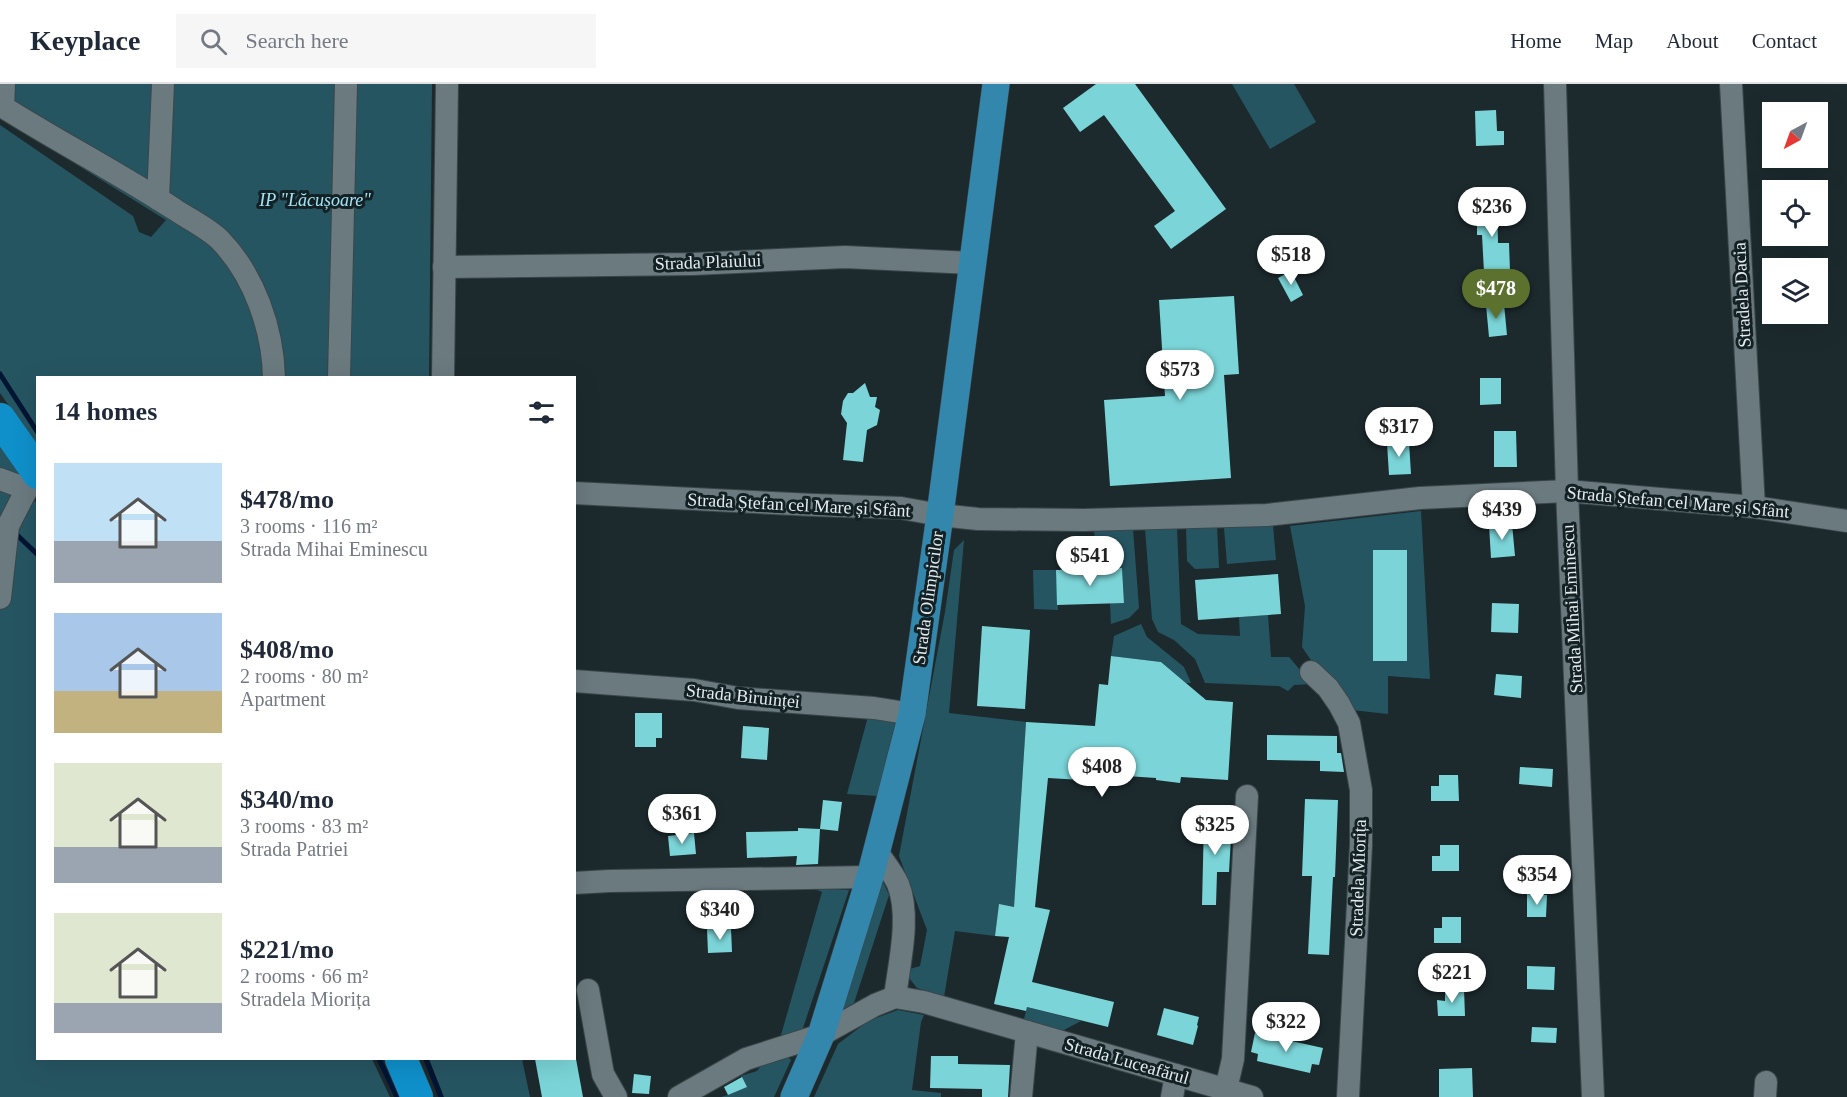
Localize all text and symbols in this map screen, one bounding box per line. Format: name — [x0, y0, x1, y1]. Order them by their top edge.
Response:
search box — [176, 14, 596, 68]
text: Keyplace — [30, 25, 140, 56]
icon: search — [197, 25, 230, 58]
text: Search here — [245, 28, 349, 53]
text: Home — [1510, 29, 1562, 53]
text: Map — [1595, 29, 1633, 53]
text: About — [1666, 29, 1719, 53]
text: Contact — [1752, 29, 1817, 53]
north arrow — [1762, 102, 1828, 168]
map controls — [1762, 102, 1828, 324]
button: locate — [1762, 180, 1828, 246]
pin: $236 — [1456, 187, 1528, 238]
park label: IP "Lăcușoare" — [258, 190, 371, 210]
text: $236 — [1472, 195, 1512, 217]
pin: $518 — [1255, 235, 1327, 286]
street label: Stradela Dacia — [1729, 242, 1755, 348]
text: $518 — [1271, 243, 1311, 265]
street label: Strada Plaiului — [654, 250, 762, 274]
button: layers — [1762, 258, 1828, 324]
pin: $478 — [1460, 269, 1532, 320]
text: $478 — [1476, 277, 1516, 299]
pin: $573 — [1144, 350, 1216, 401]
text: $573 — [1160, 358, 1200, 380]
icon: filters — [525, 396, 558, 429]
text: 14 homes — [54, 397, 157, 426]
pin: $317 — [1363, 407, 1435, 458]
text: $317 — [1379, 415, 1419, 437]
street label: Strada Ștefan cel Mare și Sfânt — [1566, 482, 1790, 522]
text: $478/mo — [240, 485, 334, 514]
icon: home — [102, 487, 174, 559]
street label: Strada Ștefan cel Mare și Sfânt — [687, 489, 911, 521]
pin: $439 — [1466, 490, 1538, 541]
text: $439 — [1482, 498, 1522, 520]
text: 3 rooms · 116 m² — [240, 515, 377, 537]
street label: Strada Mihai Eminescu — [1558, 524, 1586, 694]
street label: Strada Olimpicilor — [909, 530, 947, 666]
pin: $541 — [1054, 536, 1126, 587]
text: Strada Mihai Eminescu — [240, 538, 428, 560]
text: $541 — [1070, 544, 1110, 566]
text: $408/mo — [240, 635, 334, 664]
icon: home — [102, 637, 174, 709]
text: 2 rooms · 80 m² — [240, 665, 368, 687]
street label: Strada Biruinței — [685, 680, 801, 712]
text: Apartment — [240, 688, 326, 710]
pin: $408 — [1066, 747, 1138, 798]
text: $408 — [1082, 755, 1122, 777]
text: $340/mo — [240, 785, 334, 814]
icon: home — [102, 787, 174, 859]
pin: $361 — [646, 794, 718, 845]
text: $361 — [662, 802, 702, 824]
pin: $325 — [1179, 805, 1251, 856]
text: $325 — [1195, 813, 1235, 835]
text: 3 rooms · 83 m² — [240, 815, 368, 837]
street label: Stradela Miorița — [1346, 819, 1370, 937]
text: Strada Patriei — [240, 838, 348, 860]
pin: $354 — [1501, 855, 1573, 906]
text: $354 — [1517, 863, 1557, 885]
pin: $340 — [684, 890, 756, 941]
text: $340 — [700, 898, 740, 920]
text: $221/mo — [240, 935, 334, 964]
icon: home — [102, 937, 174, 1009]
pin: $221 — [1416, 953, 1488, 1004]
text: $221 — [1432, 961, 1472, 983]
text: 2 rooms · 66 m² — [240, 965, 368, 987]
text: Stradela Miorița — [240, 988, 371, 1010]
pin: $322 — [1250, 1002, 1322, 1053]
text: $322 — [1266, 1010, 1306, 1032]
street label: Strada Luceafărul — [1063, 1034, 1191, 1088]

